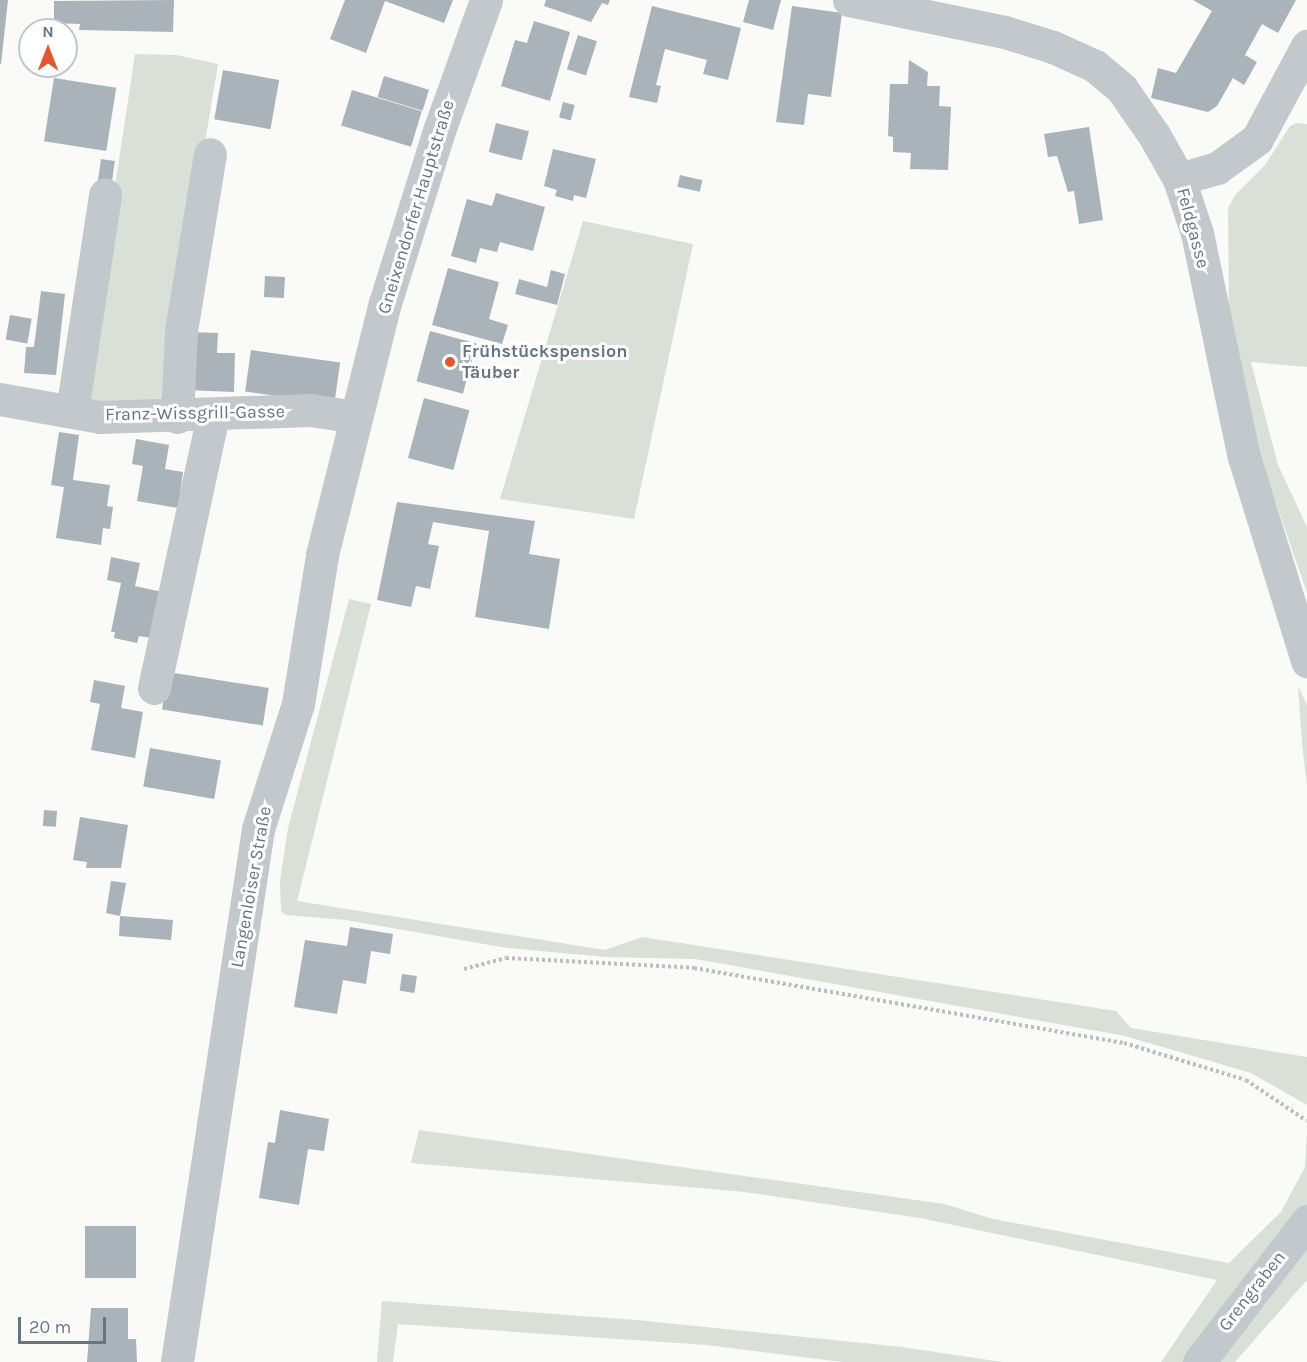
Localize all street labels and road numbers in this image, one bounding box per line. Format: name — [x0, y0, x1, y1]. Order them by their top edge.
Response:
street label: Gneixendorfer Hauptstraße — [373, 97, 459, 317]
street label: Feldgasse — [1172, 186, 1214, 270]
street label: Franz-Wissgrill-Gasse — [105, 401, 285, 425]
street label: Langenloiser Straße — [226, 805, 276, 969]
street label: Grengraben — [1214, 1247, 1290, 1335]

